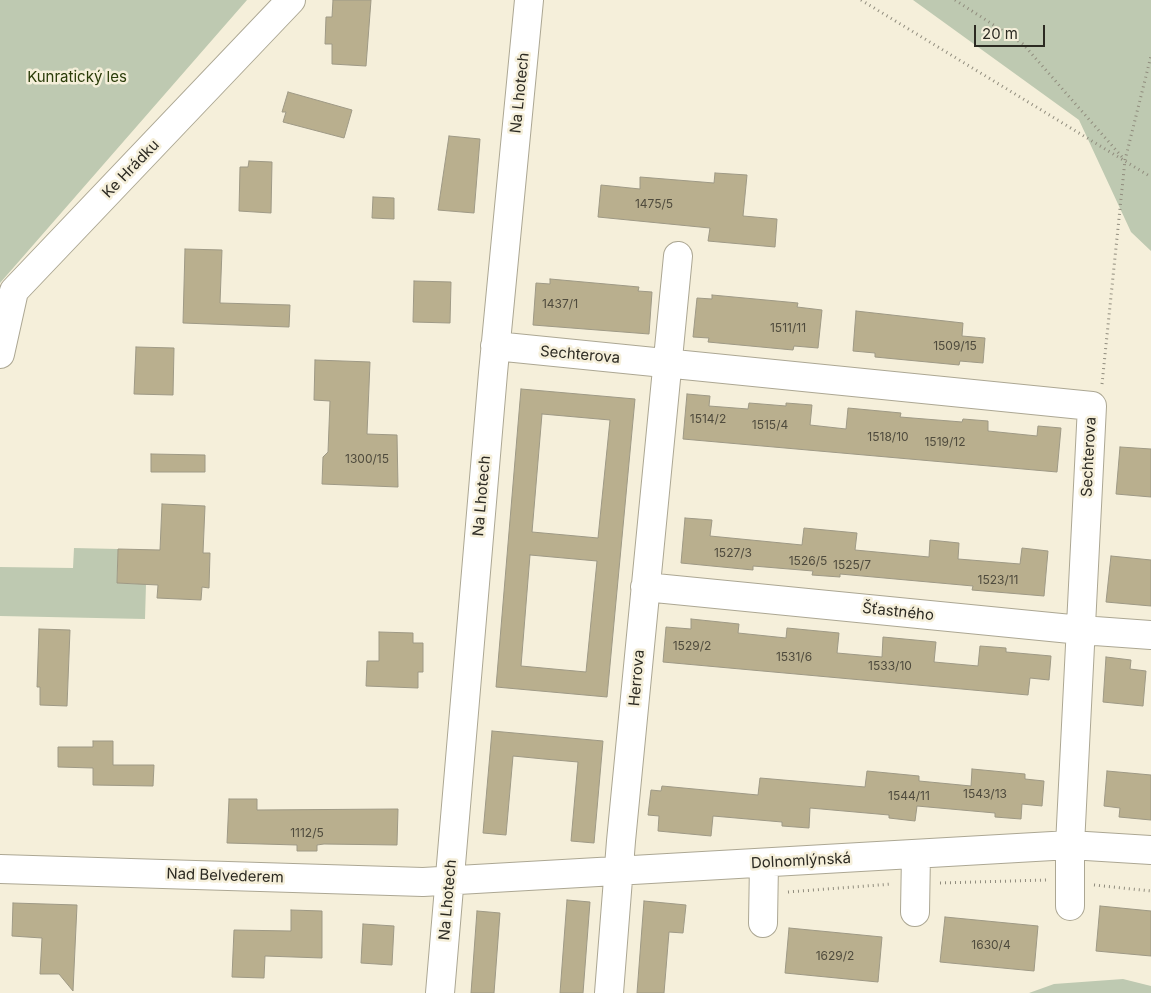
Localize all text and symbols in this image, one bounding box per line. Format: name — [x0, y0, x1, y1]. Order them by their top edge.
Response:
scale bar — [976, 15, 1047, 47]
text: 20 m — [982, 24, 1018, 43]
street label: Na Lhotech — [507, 52, 533, 134]
park label: Kunratický les — [27, 68, 127, 86]
street label: Ke Hrádku — [99, 136, 163, 202]
house number: 1475/5 — [635, 197, 673, 211]
house number: 1437/1 — [542, 297, 578, 311]
house number: 1511/11 — [770, 321, 806, 335]
house number: 1509/15 — [933, 339, 977, 353]
street label: Sechterova — [539, 343, 621, 367]
house number: 1514/2 — [690, 412, 726, 426]
street label: Sechterova — [1078, 416, 1100, 498]
house number: 1515/4 — [752, 418, 788, 432]
house number: 1518/10 — [867, 430, 909, 444]
house number: 1519/12 — [924, 435, 966, 449]
house number: 1300/15 — [345, 452, 389, 466]
street label: Na Lhotech — [469, 455, 495, 537]
house number: 1527/3 — [714, 546, 752, 560]
house number: 1526/5 — [789, 554, 827, 568]
house number: 1525/7 — [833, 558, 871, 572]
house number: 1523/11 — [978, 573, 1018, 587]
street label: Šťastného — [861, 599, 935, 625]
house number: 1529/2 — [673, 639, 711, 653]
street label: Herrova — [626, 649, 648, 707]
house number: 1531/6 — [776, 650, 812, 664]
house number: 1533/10 — [868, 659, 912, 673]
house number: 1543/13 — [963, 787, 1007, 801]
house number: 1544/11 — [888, 789, 930, 803]
house number: 1112/5 — [290, 826, 324, 840]
street label: Dolnomlýnská — [751, 849, 851, 873]
street label: Na Lhotech — [435, 859, 461, 941]
street label: Nad Belvederem — [166, 865, 284, 887]
house number: 1630/4 — [971, 938, 1011, 952]
house number: 1629/2 — [816, 949, 854, 963]

